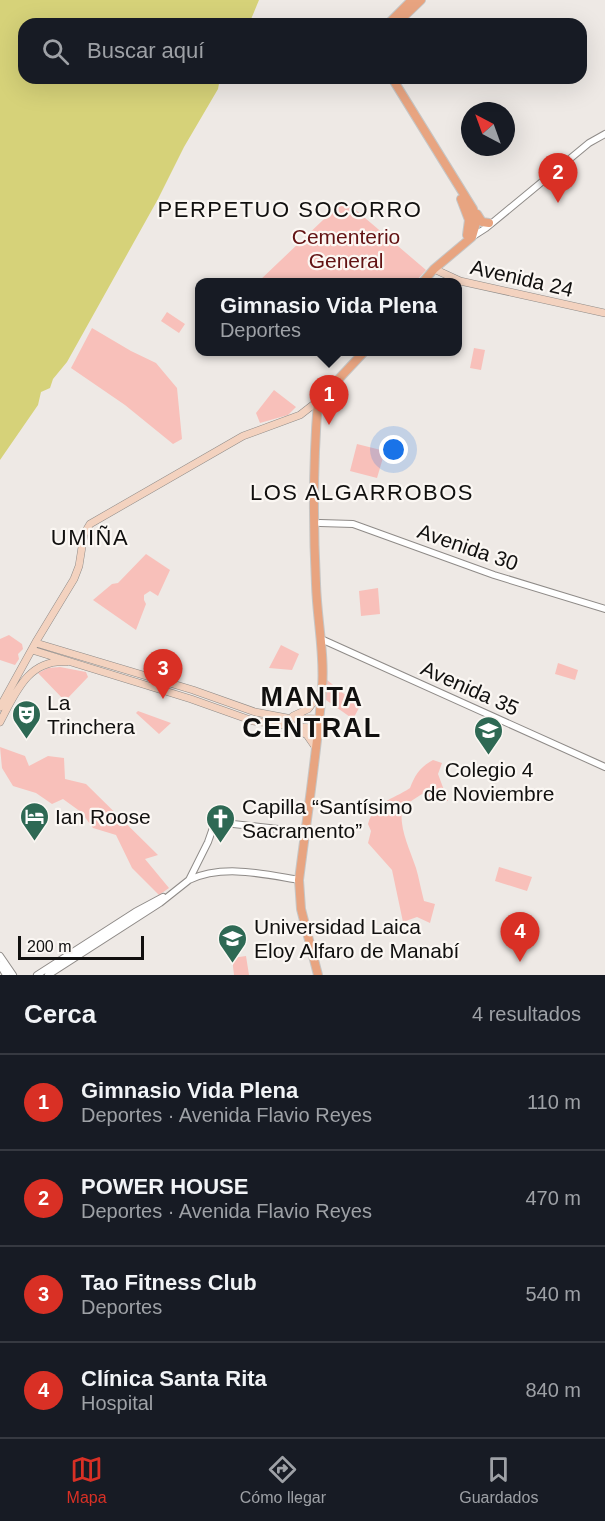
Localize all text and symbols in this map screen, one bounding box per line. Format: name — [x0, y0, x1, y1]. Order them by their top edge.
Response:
search box — [18, 18, 587, 84]
icon: search — [39, 35, 72, 68]
text: Buscar aquí — [87, 38, 204, 63]
north arrow — [461, 102, 515, 156]
pin: 2 — [538, 154, 578, 203]
district label: PERPETUO SOCORRO — [158, 197, 422, 222]
park label: Cementerio General — [292, 225, 400, 272]
street label: Avenida 24 — [468, 255, 576, 301]
popup — [195, 278, 462, 356]
text: Gimnasio Vida Plena — [220, 293, 437, 318]
text: Deportes — [220, 319, 301, 341]
pin: 1 — [310, 376, 348, 425]
your location — [379, 435, 408, 464]
district label: LOS ALGARROBOS — [250, 480, 474, 505]
street label: Avenida 30 — [415, 519, 521, 575]
district label: UMIÑA — [51, 525, 129, 550]
pin: 3 — [144, 650, 182, 699]
street label: Avenida 35 — [417, 656, 523, 720]
district label: MANTA CENTRAL — [242, 682, 382, 743]
place label: La Trinchera — [47, 691, 135, 738]
theatre icon: La Trinchera — [10, 698, 42, 740]
school or university icon: Colegio 4 de Noviembre — [473, 714, 505, 756]
place label: Colegio 4 de Noviembre — [424, 758, 554, 805]
place label: Capilla “Santísimo Sacramento” — [242, 795, 412, 842]
hotel icon: Ian Roose — [18, 800, 50, 842]
church icon: Capilla “Santísimo Sacramento” — [205, 802, 237, 844]
place label: Ian Roose — [55, 805, 151, 828]
pin: 4 — [500, 912, 540, 962]
place label: Universidad Laica Eloy Alfaro de Manabí — [254, 915, 460, 962]
school or university icon: Universidad Laica Eloy Alfaro de Manabí — [217, 922, 249, 964]
scale bar — [18, 933, 144, 960]
text: 200 m — [27, 938, 71, 955]
text: Cerca — [24, 999, 96, 1029]
text: 4 resultados — [472, 1003, 581, 1025]
text: Gimnasio Vida Plena — [81, 1078, 298, 1103]
text: 1 — [38, 1091, 49, 1113]
text: 110 m — [527, 1091, 581, 1113]
text: Deportes · Avenida Flavio Reyes — [81, 1104, 372, 1126]
text: POWER HOUSE — [81, 1174, 248, 1199]
text: 2 — [38, 1187, 49, 1209]
text: 470 m — [525, 1187, 581, 1209]
text: Deportes · Avenida Flavio Reyes — [81, 1200, 372, 1222]
text: Tao Fitness Club — [81, 1270, 257, 1295]
text: 3 — [38, 1283, 49, 1305]
text: 540 m — [525, 1283, 581, 1305]
text: Deportes — [81, 1296, 162, 1318]
text: Clínica Santa Rita — [81, 1366, 267, 1391]
text: 4 — [38, 1379, 49, 1401]
text: 840 m — [525, 1379, 581, 1401]
text: Hospital — [81, 1392, 153, 1414]
tab: Mapa — [67, 1453, 107, 1507]
tab: Cómo llegar — [240, 1453, 326, 1507]
tab: Guardados — [459, 1453, 538, 1507]

